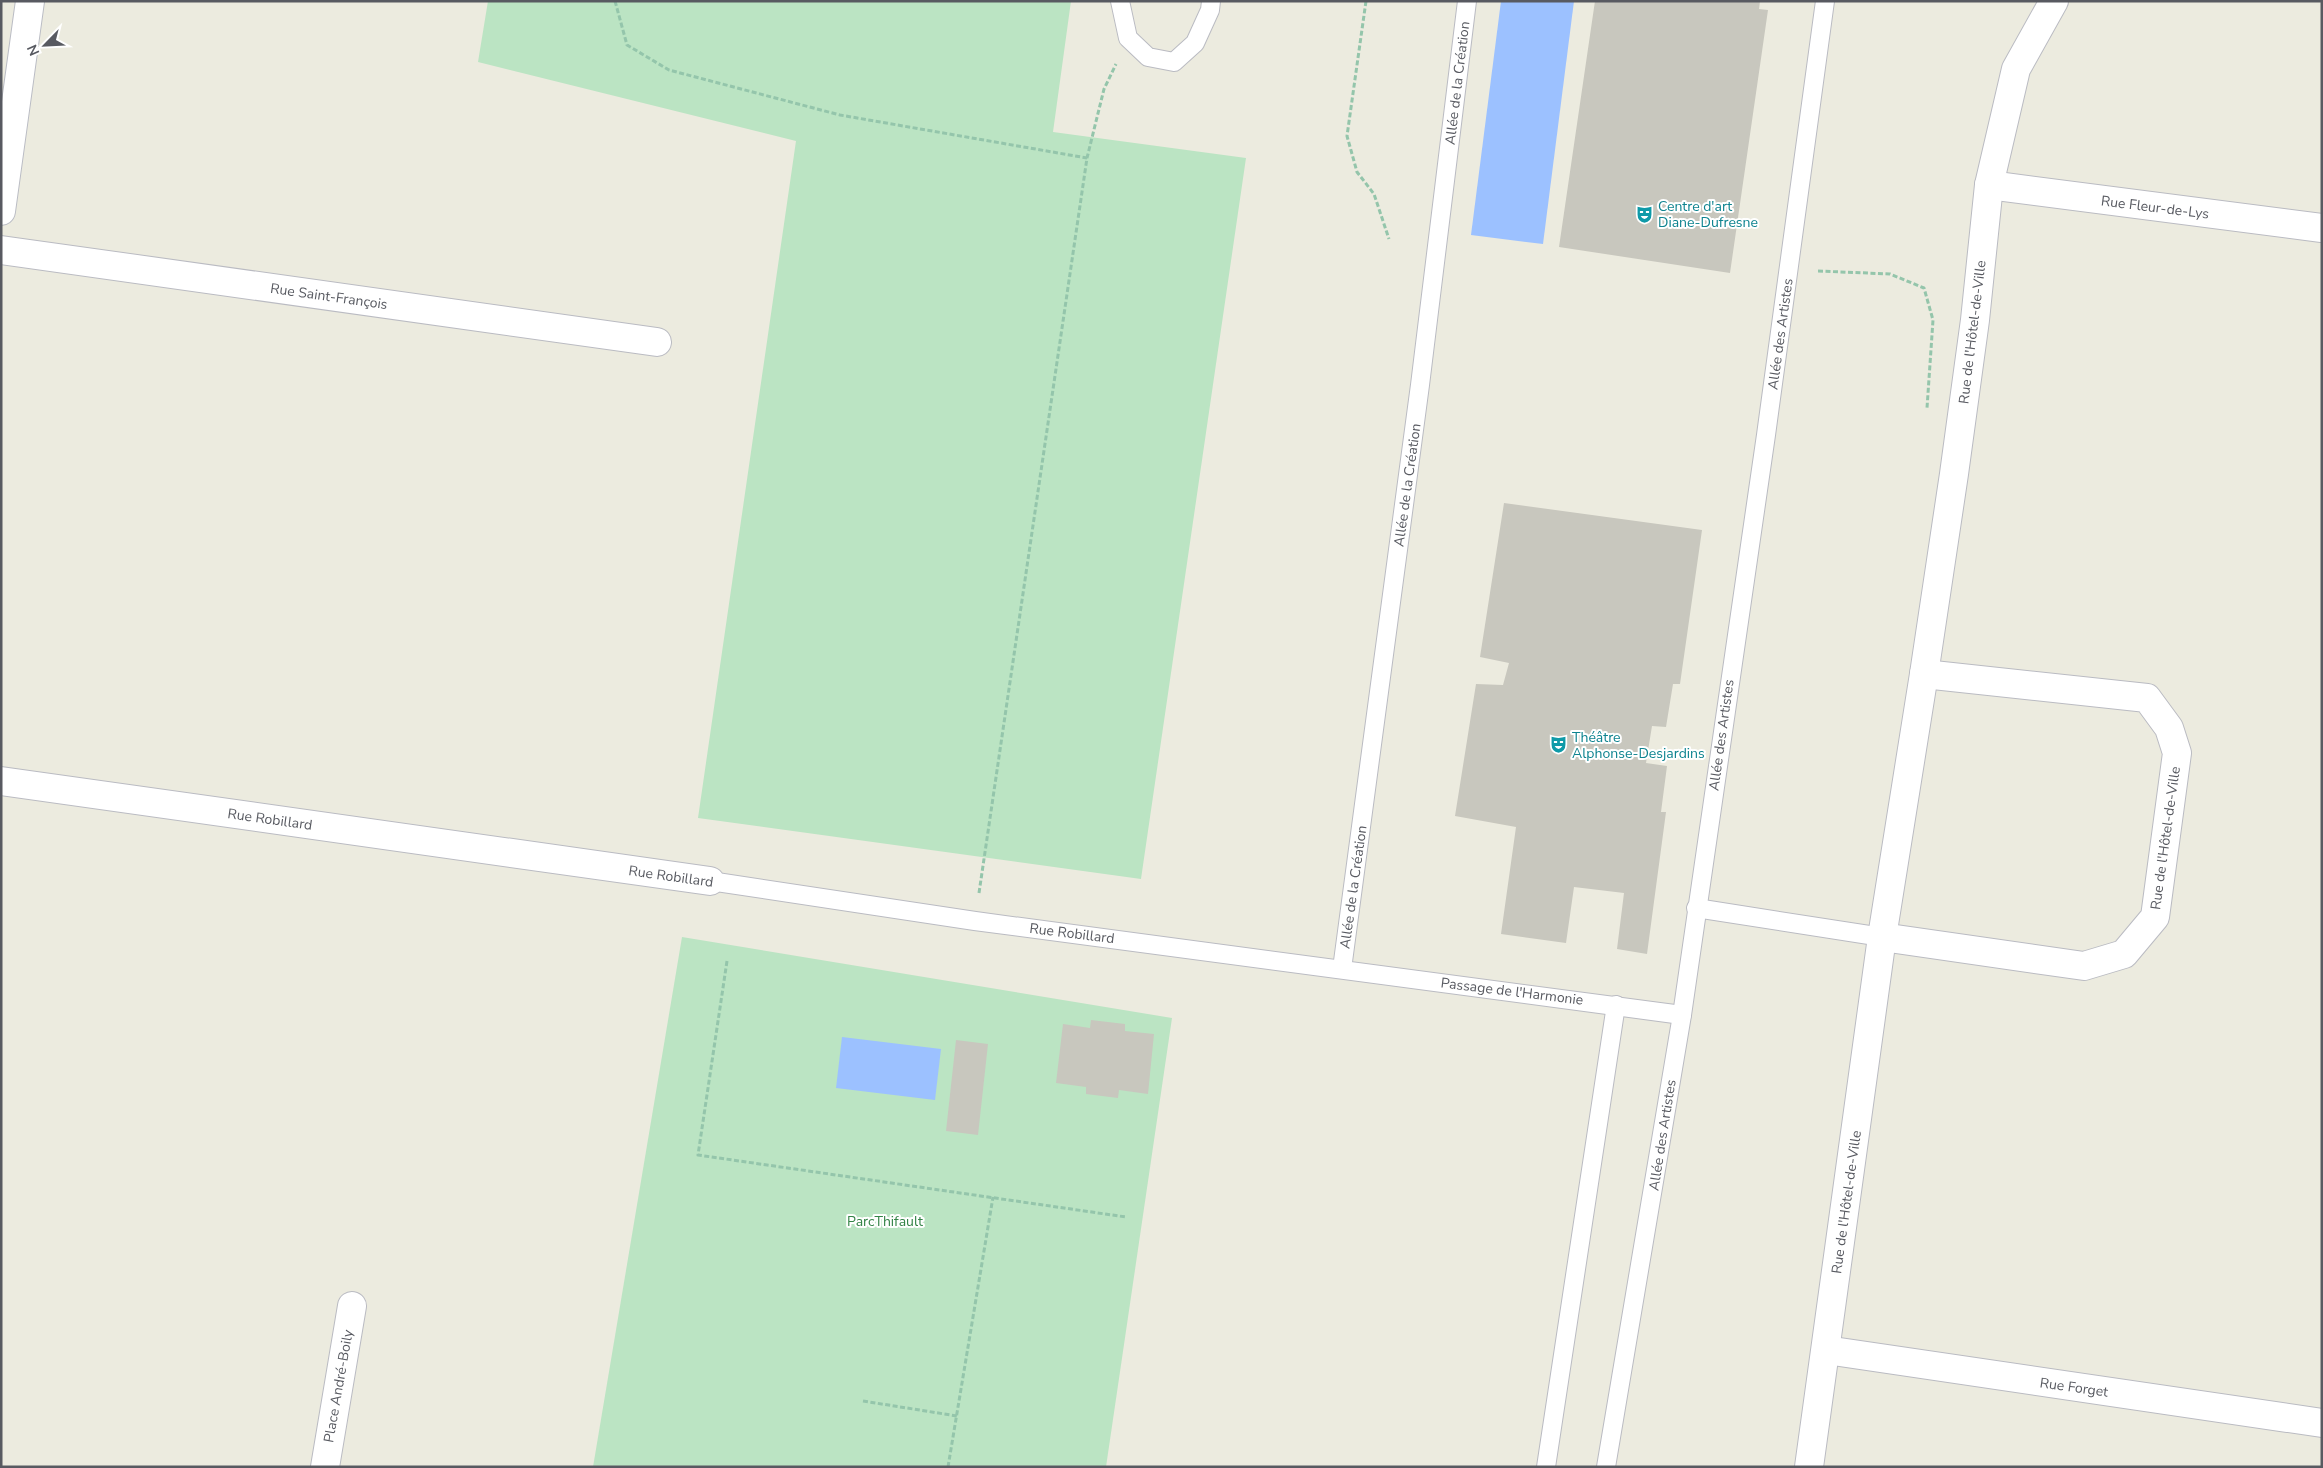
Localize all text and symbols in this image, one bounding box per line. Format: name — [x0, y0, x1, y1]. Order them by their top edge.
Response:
north arrow — [20, 20, 70, 70]
street label: Allée de la Création — [1440, 20, 1475, 146]
text: N — [23, 41, 44, 59]
street label: Rue Fleur-de-Lys — [2100, 191, 2210, 224]
place label: Centre d'art Diane-Dufresne — [1658, 197, 1758, 232]
theatre icon: Centre d'art Diane-Dufresne — [1634, 204, 1654, 224]
street label: Rue de l'Hôtel-de-Ville — [1954, 259, 1991, 405]
street label: Allée des Artistes — [1763, 277, 1798, 391]
street label: Rue Saint-François — [269, 279, 389, 314]
street label: Allée de la Création — [1389, 422, 1426, 548]
street label: Allée des Artistes — [1704, 678, 1739, 792]
place label: Théâtre Alphonse-Desjardins — [1572, 728, 1705, 763]
theatre icon: Théâtre Alphonse-Desjardins — [1548, 735, 1568, 755]
street label: Rue de l'Hôtel-de-Ville — [2146, 765, 2185, 911]
street label: Rue Robillard — [226, 804, 314, 835]
street label: Allée de la Création — [1335, 824, 1372, 950]
street label: Rue Robillard — [627, 861, 715, 892]
street label: Rue Robillard — [1028, 919, 1116, 948]
street label: Passage de l'Harmonie — [1440, 973, 1584, 1010]
street label: Allée des Artistes — [1644, 1078, 1681, 1192]
street label: Rue de l'Hôtel-de-Ville — [1827, 1129, 1866, 1275]
park label: ParcThifault — [847, 1212, 923, 1231]
street label: Place André-Boily — [319, 1327, 358, 1444]
street label: Rue Forget — [2038, 1373, 2109, 1402]

